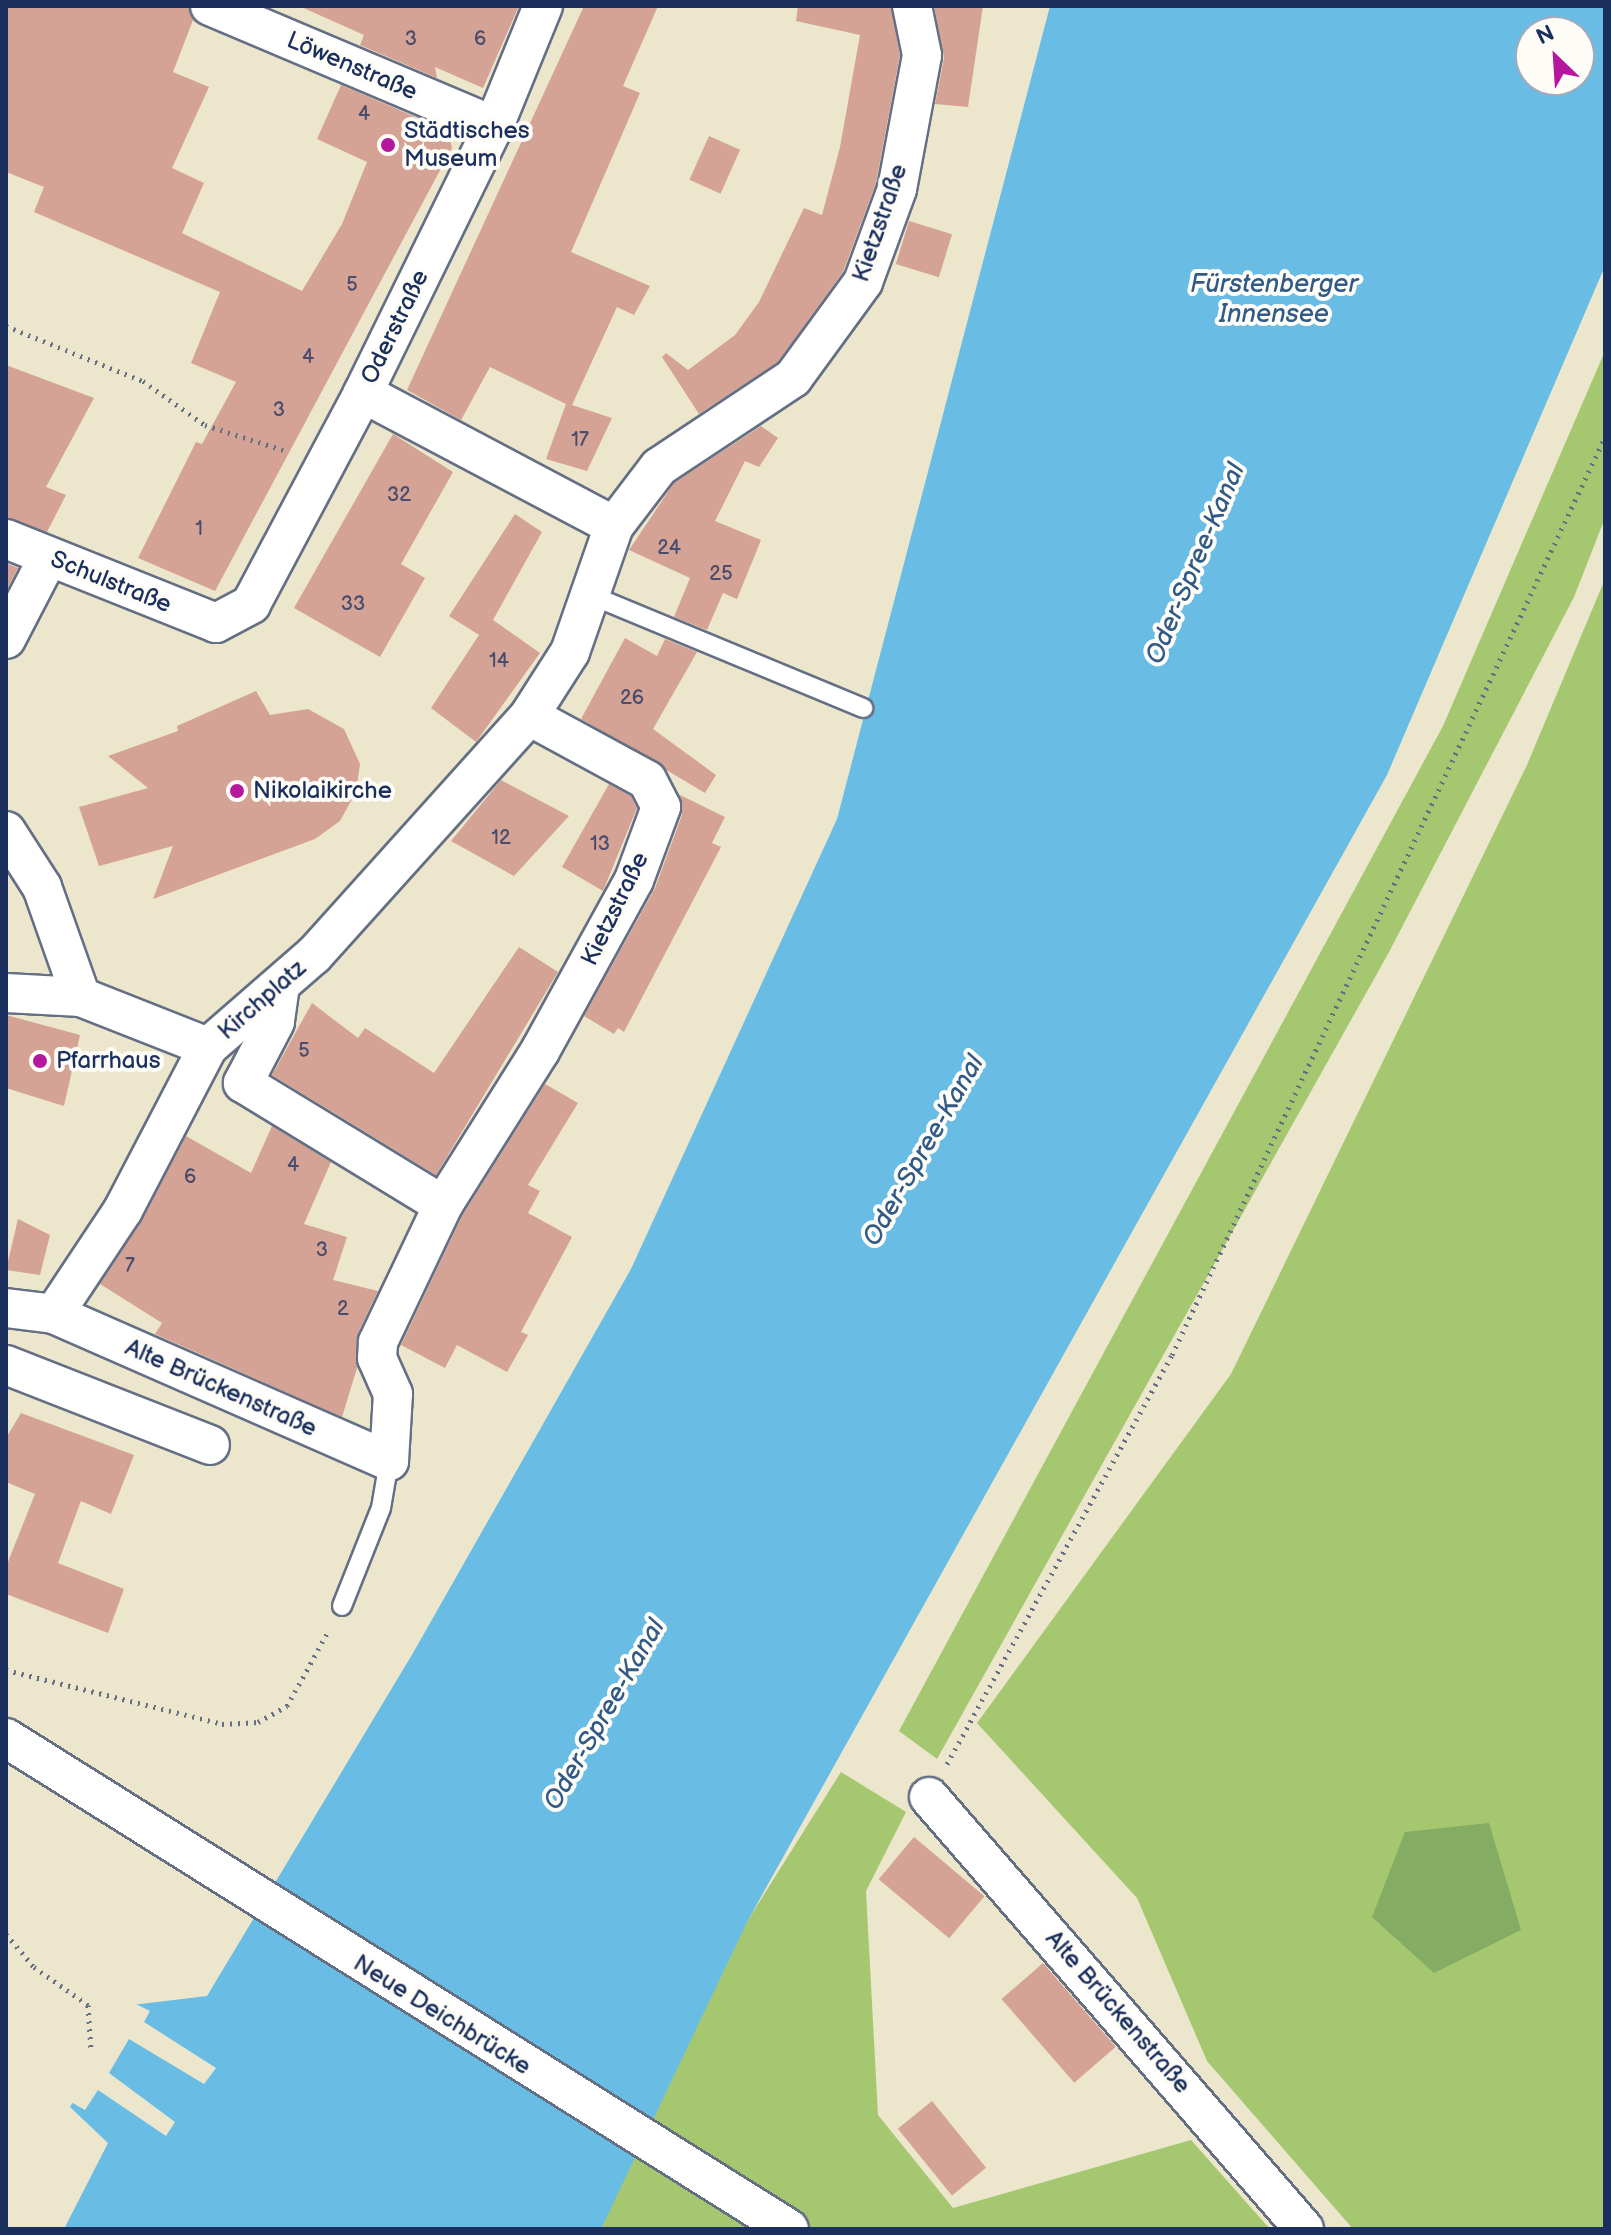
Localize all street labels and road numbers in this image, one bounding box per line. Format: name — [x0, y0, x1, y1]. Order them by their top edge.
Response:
street label: Löwenstraße — [282, 26, 422, 106]
street label: Kietzstraße — [846, 160, 914, 286]
street label: Oderstraße — [355, 265, 435, 389]
street label: Schulstraße — [46, 545, 176, 619]
street label: Kietzstraße — [575, 847, 655, 971]
street label: Kirchplatz — [212, 954, 312, 1046]
street label: Alte Brückenstraße — [121, 1333, 321, 1443]
street label: Alte Brückenstraße — [1039, 1925, 1197, 2099]
street label: Neue Deichbrücke — [348, 1949, 536, 2081]

